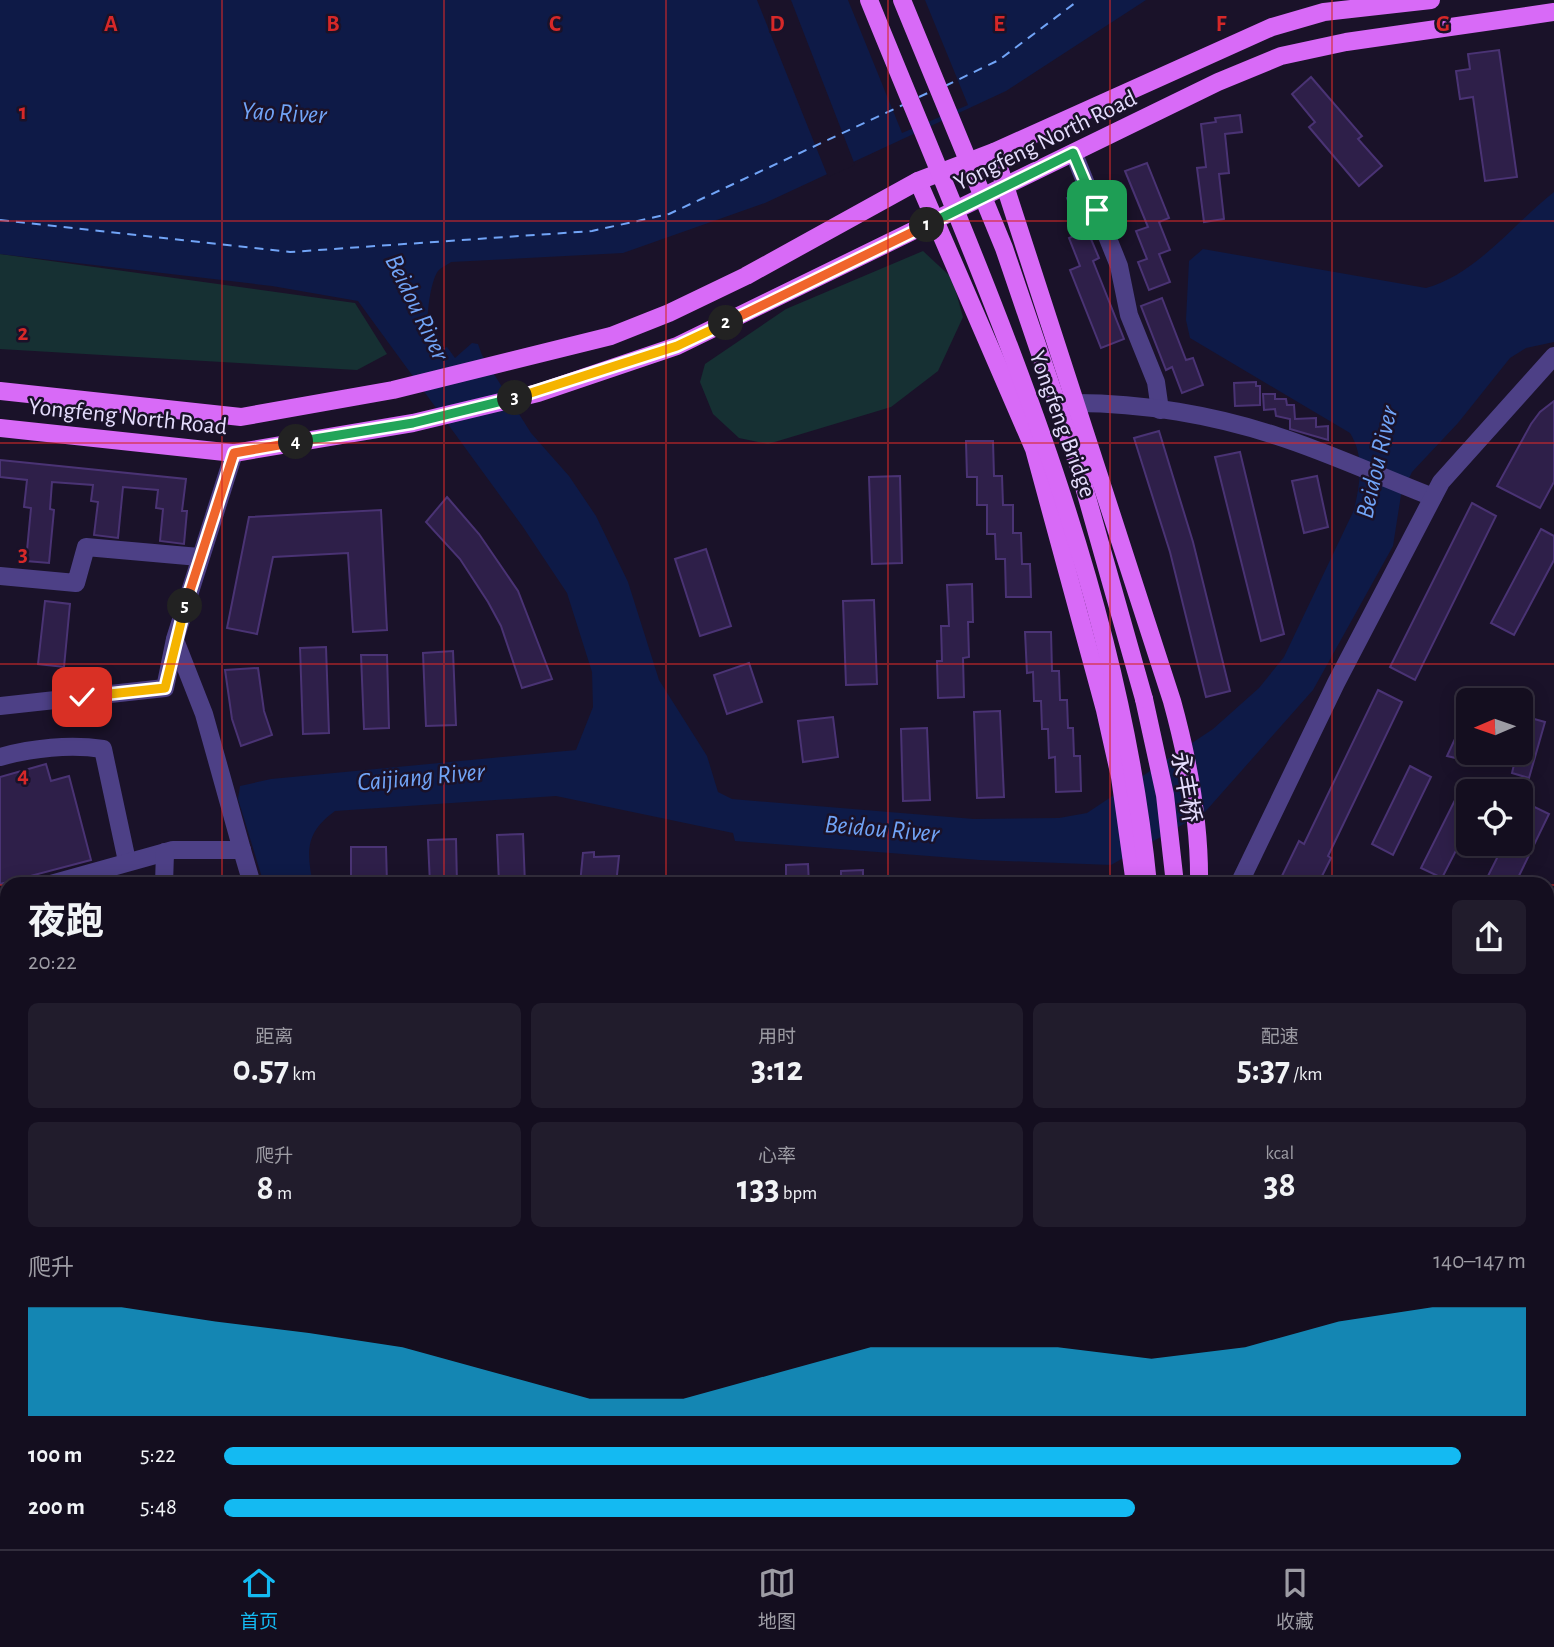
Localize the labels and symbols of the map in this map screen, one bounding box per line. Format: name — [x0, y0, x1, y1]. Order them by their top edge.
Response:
text: A — [104, 13, 118, 36]
text: B — [326, 13, 340, 36]
text: C — [549, 13, 561, 36]
text: D — [769, 13, 785, 36]
text: E — [993, 13, 1005, 36]
text: F — [1216, 13, 1227, 36]
text: G — [1436, 13, 1450, 36]
street label: Yongfeng North Road — [950, 86, 1140, 195]
water label: Yao River — [241, 98, 329, 128]
text: 1 — [19, 101, 27, 124]
pin — [1067, 180, 1127, 240]
pin: 1 — [909, 208, 944, 243]
water label: Beidou River — [380, 250, 455, 366]
pin: 2 — [708, 306, 744, 340]
text: 2 — [18, 322, 29, 345]
street label: Yongfeng Bridge — [1024, 348, 1100, 501]
pin: 3 — [498, 380, 532, 416]
street label: Yongfeng North Road — [27, 395, 228, 439]
water label: Beidou River — [1351, 402, 1403, 521]
pin: 4 — [278, 424, 314, 460]
text: 3 — [18, 543, 28, 566]
pin: 5 — [168, 588, 202, 624]
pin — [52, 667, 112, 727]
north arrow — [1456, 688, 1533, 765]
street label: 永丰桥 — [1167, 749, 1205, 825]
water label: Caijiang River — [356, 758, 488, 796]
text: 4 — [17, 764, 29, 787]
water label: Beidou River — [824, 811, 942, 847]

